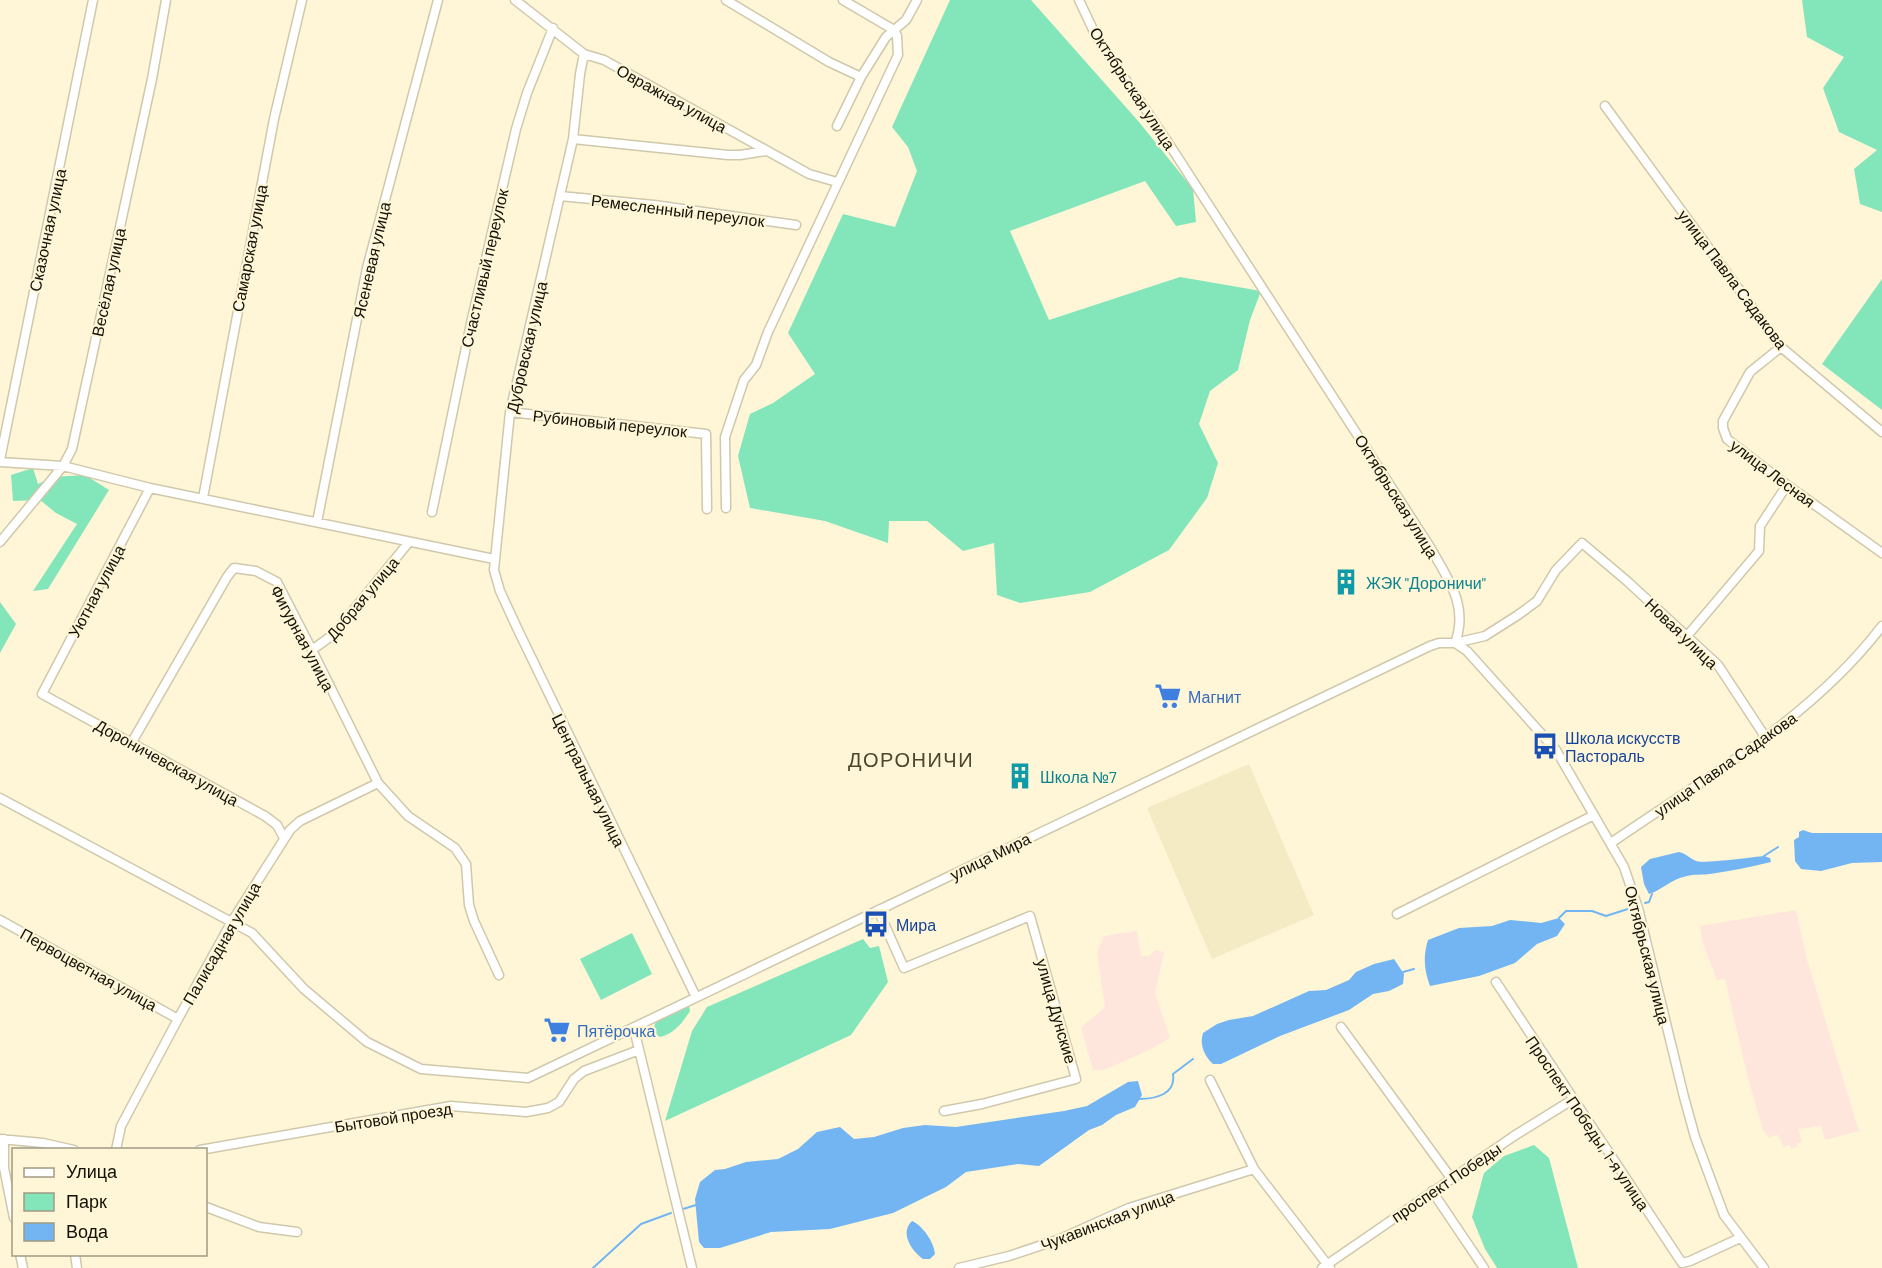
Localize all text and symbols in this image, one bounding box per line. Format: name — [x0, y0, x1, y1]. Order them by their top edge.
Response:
street label: Октябрьская улица — [1086, 23, 1180, 153]
street label: Овражная улица — [614, 60, 730, 136]
street label: Сказочная улица — [25, 167, 69, 293]
street label: Самарская улица — [227, 183, 271, 313]
street label: Счастливый переулок — [456, 186, 512, 349]
street label: Ремесленный переулок — [590, 190, 767, 230]
street label: Ясеневая улица — [348, 200, 394, 320]
street label: улица Павла Садакова — [1674, 206, 1792, 352]
street label: Весёлая улица — [87, 226, 129, 338]
street label: Дубровская улица — [502, 279, 550, 415]
street label: Рубиновый переулок — [532, 405, 689, 441]
street label: Октябрьская улица — [1351, 431, 1443, 561]
street label: улица Лесная — [1727, 435, 1819, 511]
street label: Уютная улица — [64, 541, 128, 640]
street label: Добрая улица — [322, 552, 402, 643]
building icon: ЖЭК "Дороничи" — [1331, 567, 1361, 597]
place label: ЖЭК "Дороничи" — [1366, 573, 1486, 592]
street label: Фигурная улица — [267, 582, 339, 694]
street label: Новая улица — [1642, 594, 1722, 672]
supermarket icon: Магнит — [1153, 681, 1183, 711]
place label: Магнит — [1188, 687, 1242, 706]
street label: улица Павла Садакова — [1650, 708, 1800, 820]
street label: Центральная улица — [548, 710, 630, 850]
street label: Дороничевская улица — [92, 715, 242, 809]
place label: Школа искусств Пастораль — [1565, 728, 1681, 765]
bus stop icon: Школа искусств Пастораль — [1530, 731, 1560, 761]
district label: ДОРОНИЧИ — [848, 747, 974, 771]
building icon: Школа №7 — [1005, 761, 1035, 791]
place label: Школа №7 — [1040, 767, 1117, 786]
street label: улица Мира — [947, 828, 1033, 884]
street label: Палисадная улица — [178, 878, 264, 1008]
street label: Октябрьская улица — [1622, 884, 1674, 1026]
bus stop icon: Мира — [861, 909, 891, 939]
place label: Мира — [896, 915, 936, 934]
street label: Первоцветная улица — [17, 924, 161, 1015]
street label: улица Дунские — [1033, 956, 1081, 1066]
supermarket icon: Пятёрочка — [542, 1015, 572, 1045]
place label: Пятёрочка — [577, 1021, 656, 1040]
street label: Проспект Победы, 1-я улица — [1522, 1032, 1654, 1214]
street label: Бытовой проезд — [333, 1098, 454, 1136]
street label: проспект Победы — [1387, 1138, 1505, 1226]
legend — [12, 1148, 207, 1256]
text: Улица — [66, 1160, 118, 1182]
street label: Чукавинская улица — [1038, 1186, 1176, 1254]
text: Парк — [66, 1190, 107, 1212]
text: Вода — [66, 1220, 109, 1242]

